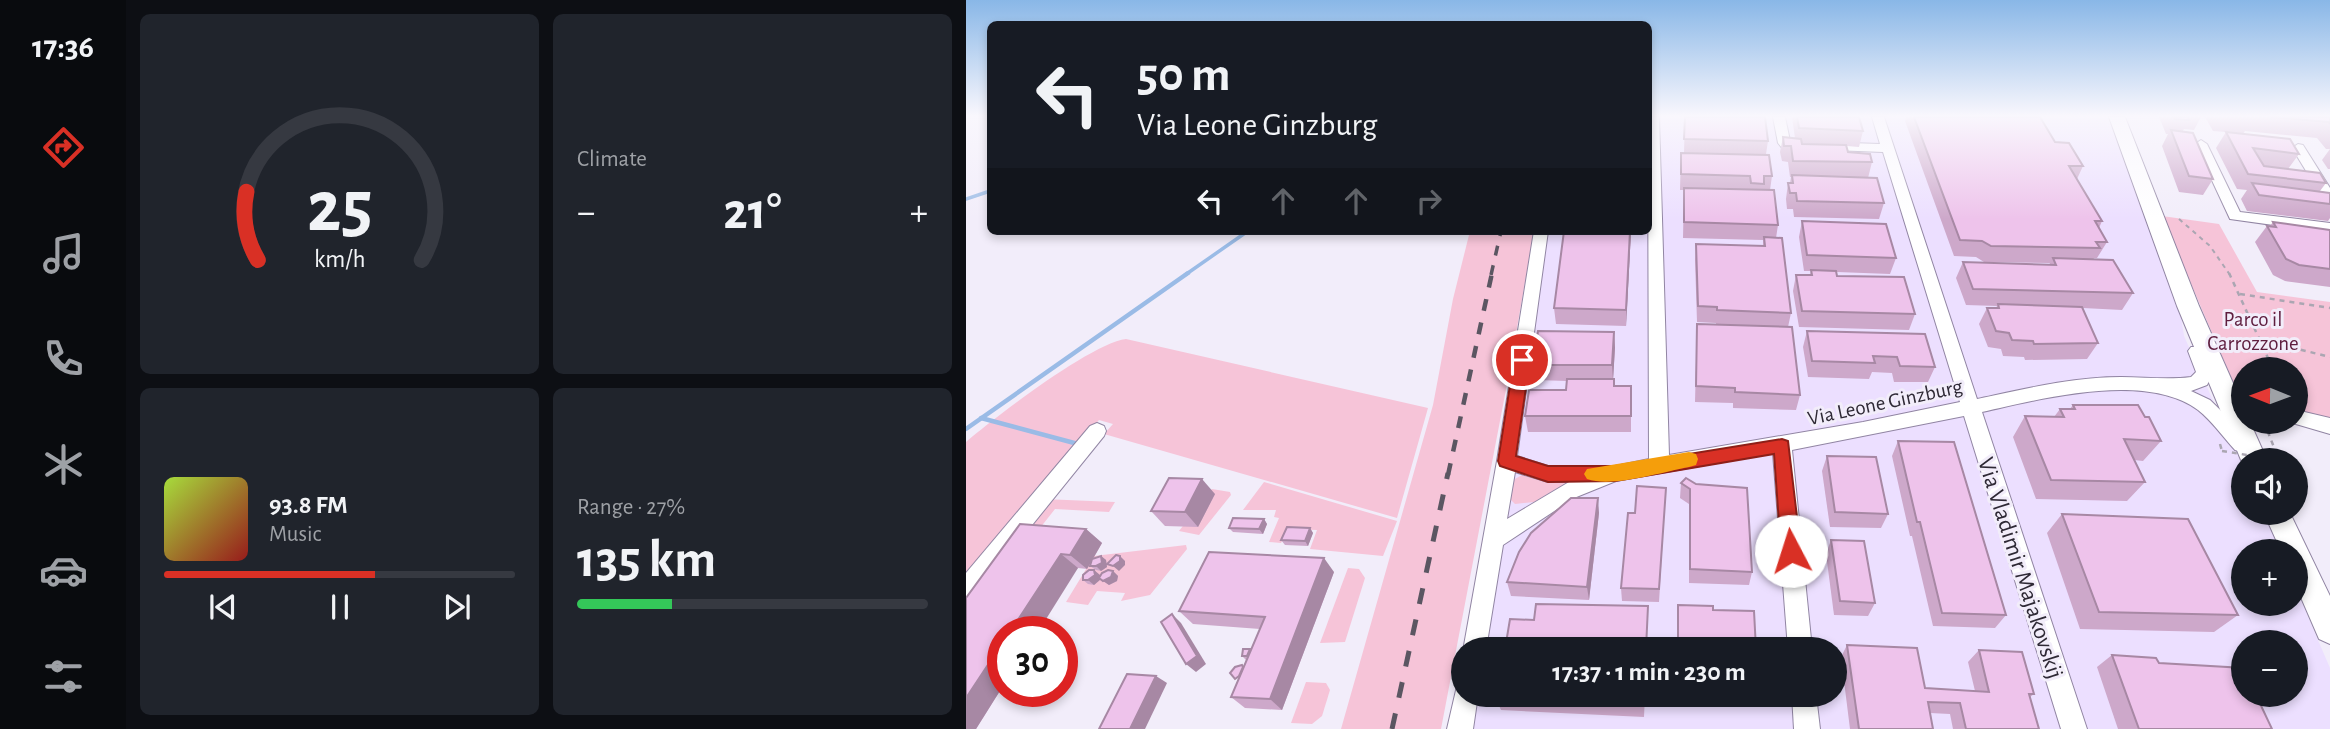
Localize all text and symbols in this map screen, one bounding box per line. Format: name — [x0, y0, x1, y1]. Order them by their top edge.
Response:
text: 17:36 — [32, 31, 94, 63]
icon: left — [1022, 49, 1113, 140]
text: 50 m — [1137, 51, 1231, 100]
text: Via Leone Ginzburg — [1137, 109, 1377, 141]
icon: directions — [39, 123, 88, 172]
text: Climate — [577, 148, 647, 171]
text: 25 — [307, 172, 372, 245]
icon: left — [1191, 182, 1229, 220]
icon: ahead — [1264, 182, 1302, 220]
icon: ahead — [1337, 182, 1375, 220]
icon: right — [1410, 182, 1448, 220]
text: 21° — [723, 186, 782, 238]
text: − — [577, 194, 595, 232]
text: + — [910, 194, 928, 232]
icon: music — [39, 229, 88, 278]
text: km/h — [314, 247, 365, 272]
park label: Parco il Carrozzone — [2207, 309, 2299, 354]
pin — [1492, 330, 1552, 390]
icon: phone — [39, 334, 88, 383]
icon: arrive — [1503, 341, 1541, 379]
north arrow — [2231, 357, 2308, 434]
map controls — [2231, 357, 2308, 707]
street label: Via Leone Ginzburg — [1806, 376, 1965, 429]
icon: climate — [39, 440, 88, 489]
button: sound — [2231, 448, 2308, 525]
street label: Via Vladimir Majakovskij — [1973, 455, 2067, 682]
text: 93.8 FM — [269, 492, 348, 518]
text: Range · 27% — [577, 496, 685, 519]
position arrow — [1754, 514, 1828, 588]
text: Music — [269, 523, 321, 546]
text: 135 km — [577, 534, 716, 586]
button: + — [2231, 539, 2308, 616]
icon: car — [39, 546, 88, 595]
icon: previous — [204, 588, 242, 626]
icon: pause — [321, 588, 359, 626]
icon: next — [438, 588, 476, 626]
speed limit sign: 30 — [987, 616, 1078, 707]
button: − — [2231, 630, 2308, 707]
icon: filters — [39, 652, 88, 701]
text: 17:37 · 1 min · 230 m — [1552, 659, 1746, 685]

